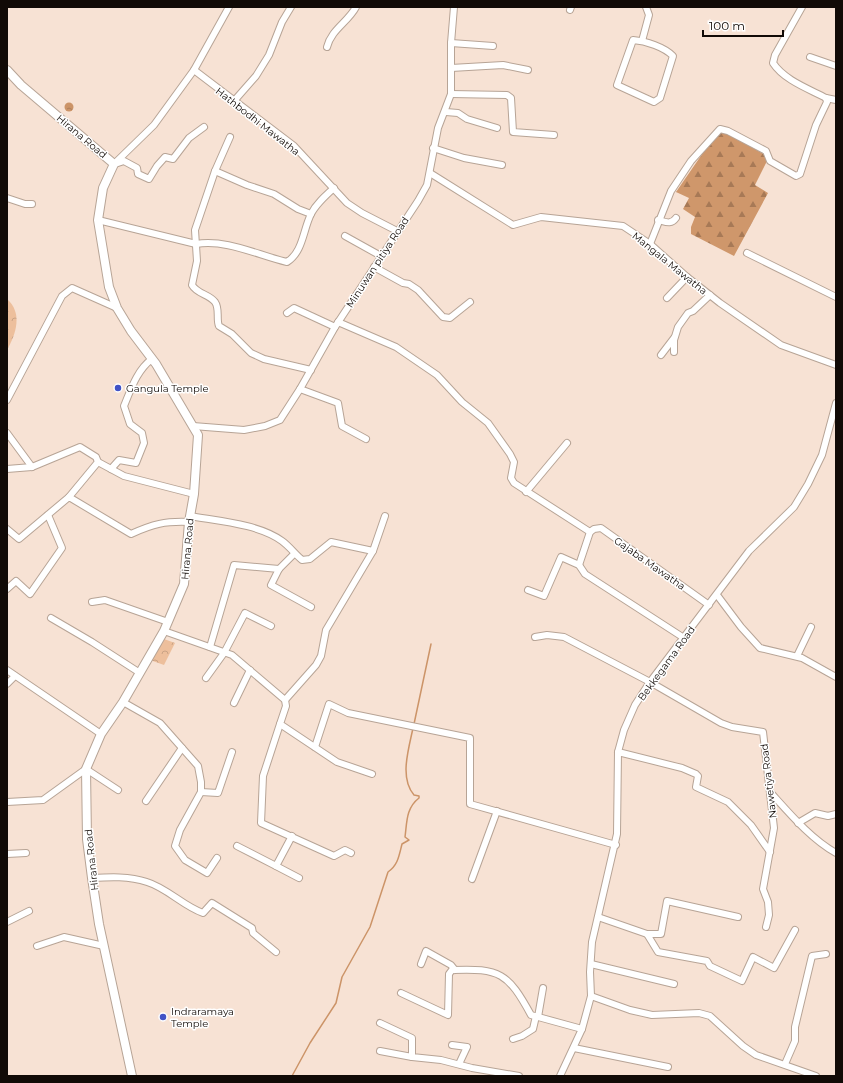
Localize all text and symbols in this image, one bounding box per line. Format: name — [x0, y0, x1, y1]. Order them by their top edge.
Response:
scale bar — [703, 12, 783, 38]
text: 100 m — [709, 18, 745, 33]
street label: Hathbodhi Mawatha — [213, 84, 302, 158]
street label: Hirana Road — [54, 112, 110, 161]
street label: Minuwan pitiya Road — [343, 214, 412, 310]
street label: Mangala Mawatha — [630, 229, 710, 298]
place label: Gangula Temple — [126, 382, 209, 395]
marker: Gangula Temple — [113, 383, 123, 393]
street label: Hirana Road — [178, 518, 197, 580]
street label: Gajaba Mawatha — [612, 534, 688, 593]
street label: Bekkegama Road — [635, 623, 698, 703]
street label: Nawetiya Road — [757, 743, 780, 819]
street label: Hirana Road — [82, 829, 101, 891]
place label: Indraramaya Temple — [171, 1005, 234, 1030]
marker: Indraramaya Temple — [158, 1012, 168, 1022]

